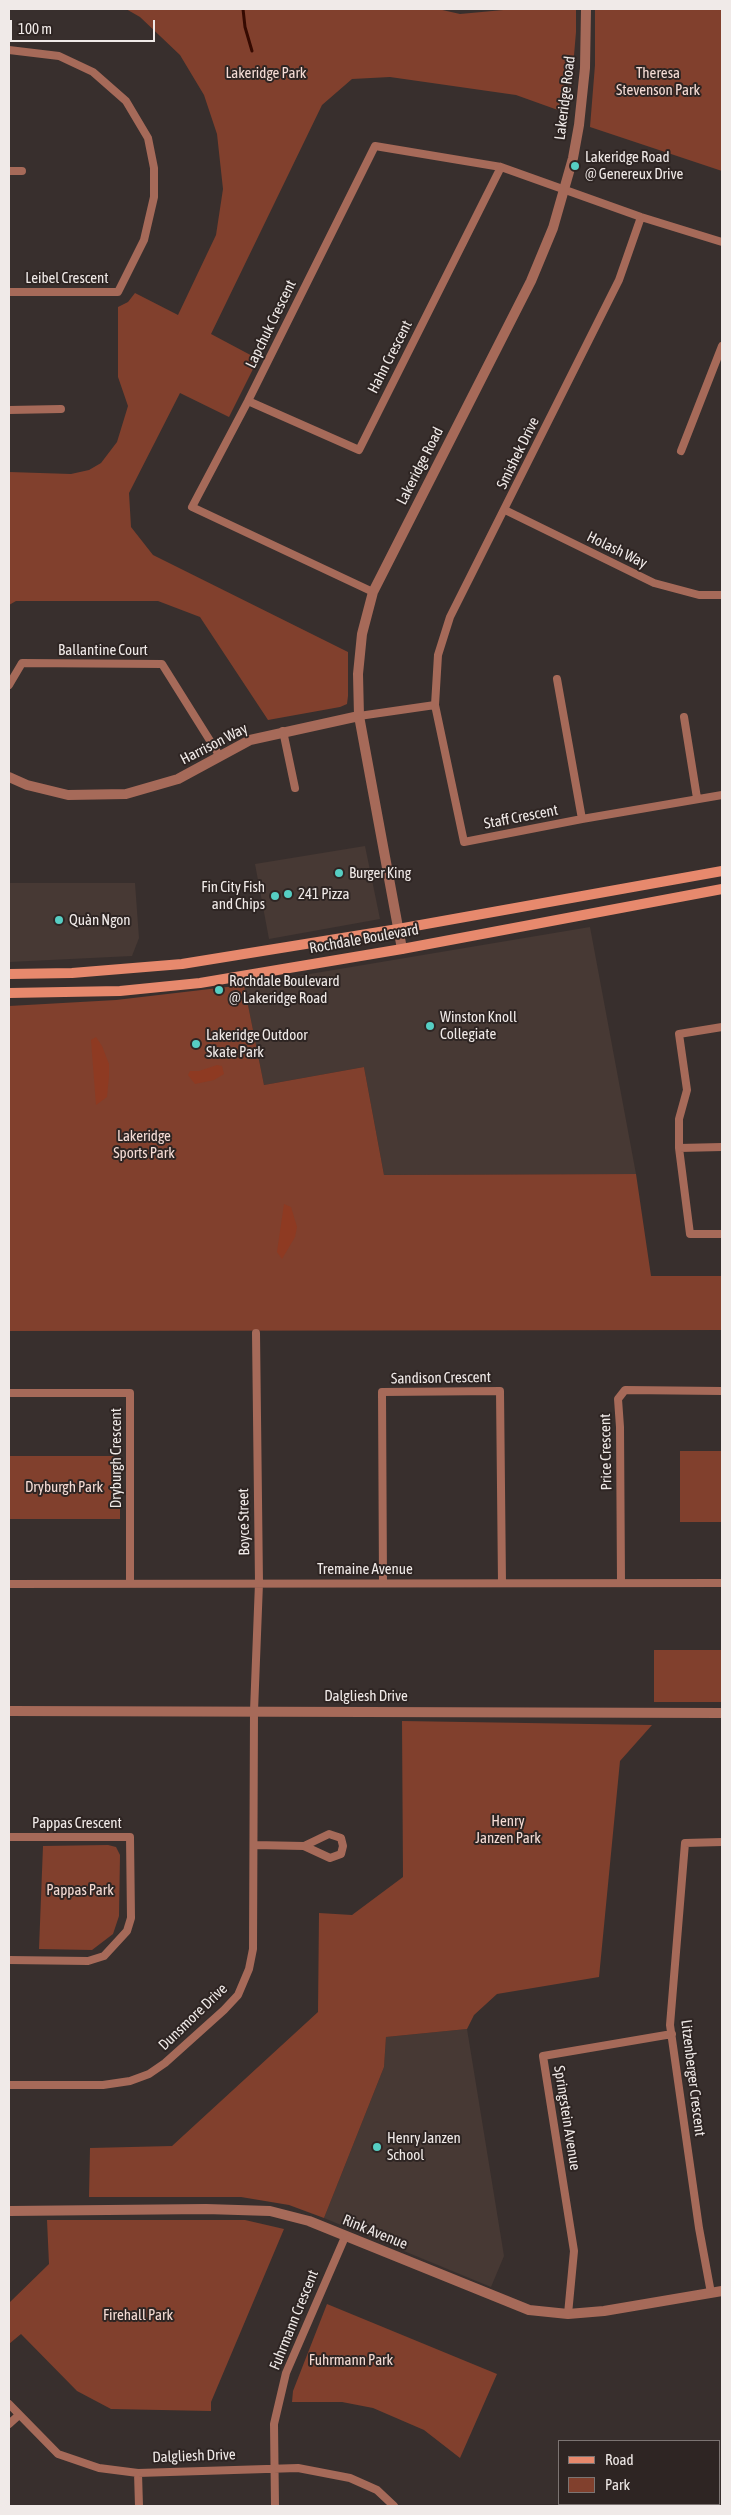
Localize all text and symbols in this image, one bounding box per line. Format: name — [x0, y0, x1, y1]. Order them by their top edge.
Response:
scale bar — [12, 10, 158, 42]
text: 100 m — [18, 20, 52, 37]
street label: Lakeridge Road — [551, 55, 579, 141]
park label: Lakeridge Park — [226, 64, 306, 82]
park label: Theresa Stevenson Park — [616, 64, 700, 99]
place label: Lakeridge Road @ Genereux Drive — [585, 148, 683, 183]
marker: Lakeridge Road @ Genereux Drive — [569, 160, 581, 172]
street label: Leibel Crescent — [25, 269, 109, 287]
street label: Lapchuk Crescent — [242, 277, 300, 371]
street label: Hahn Crescent — [364, 317, 416, 397]
street label: Smishek Drive — [493, 414, 543, 492]
street label: Lakeridge Road — [393, 424, 447, 508]
street label: Holash Way — [584, 528, 650, 572]
street label: Ballantine Court — [58, 641, 148, 659]
street label: Harrison Way — [177, 719, 251, 769]
street label: Staff Crescent — [482, 801, 560, 833]
place label: Burger King — [349, 864, 411, 882]
marker: Burger King — [333, 867, 345, 879]
place label: Fin City Fish and Chips — [201, 878, 265, 913]
place label: 241 Pizza — [298, 885, 349, 903]
marker: 241 Pizza — [282, 888, 294, 900]
marker: Fin City Fish and Chips — [269, 890, 281, 902]
place label: Quàn Ngon — [69, 911, 131, 929]
marker: Quàn Ngon — [53, 914, 65, 926]
street label: Rochdale Boulevard — [308, 921, 420, 957]
place label: Rochdale Boulevard @ Lakeridge Road — [229, 972, 340, 1007]
marker: Rochdale Boulevard @ Lakeridge Road — [213, 984, 225, 996]
place label: Winston Knoll Collegiate — [440, 1008, 517, 1043]
marker: Winston Knoll Collegiate — [424, 1020, 436, 1032]
place label: Lakeridge Outdoor Skate Park — [206, 1026, 308, 1061]
marker: Lakeridge Outdoor Skate Park — [190, 1038, 202, 1050]
park label: Lakeridge Sports Park — [113, 1127, 175, 1162]
street label: Sandison Crescent — [391, 1368, 491, 1388]
street label: Dryburgh Crescent — [107, 1408, 125, 1508]
street label: Price Crescent — [596, 1413, 616, 1491]
park label: Dryburgh Park — [25, 1478, 103, 1496]
street label: Boyce Street — [234, 1488, 254, 1556]
street label: Tremaine Avenue — [317, 1560, 413, 1578]
street label: Dalgliesh Drive — [324, 1687, 408, 1705]
park label: Henry Janzen Park — [475, 1812, 541, 1847]
street label: Pappas Crescent — [32, 1814, 122, 1832]
park label: Pappas Park — [46, 1881, 114, 1899]
street label: Dunsmore Drive — [155, 1980, 231, 2054]
street label: Litzenberger Crescent — [677, 2019, 709, 2137]
street label: Springstein Avenue — [550, 2064, 584, 2172]
place label: Henry Janzen School — [387, 2129, 461, 2164]
marker: Henry Janzen School — [371, 2141, 383, 2153]
street label: Rink Avenue — [340, 2211, 410, 2253]
street label: Fuhrmann Crescent — [266, 2267, 322, 2373]
park label: Firehall Park — [103, 2306, 173, 2324]
park label: Fuhrmann Park — [309, 2351, 393, 2369]
legend — [558, 2440, 721, 2505]
street label: Dalgliesh Drive — [152, 2446, 236, 2466]
text: Road — [605, 2451, 634, 2468]
text: Park — [605, 2476, 630, 2493]

